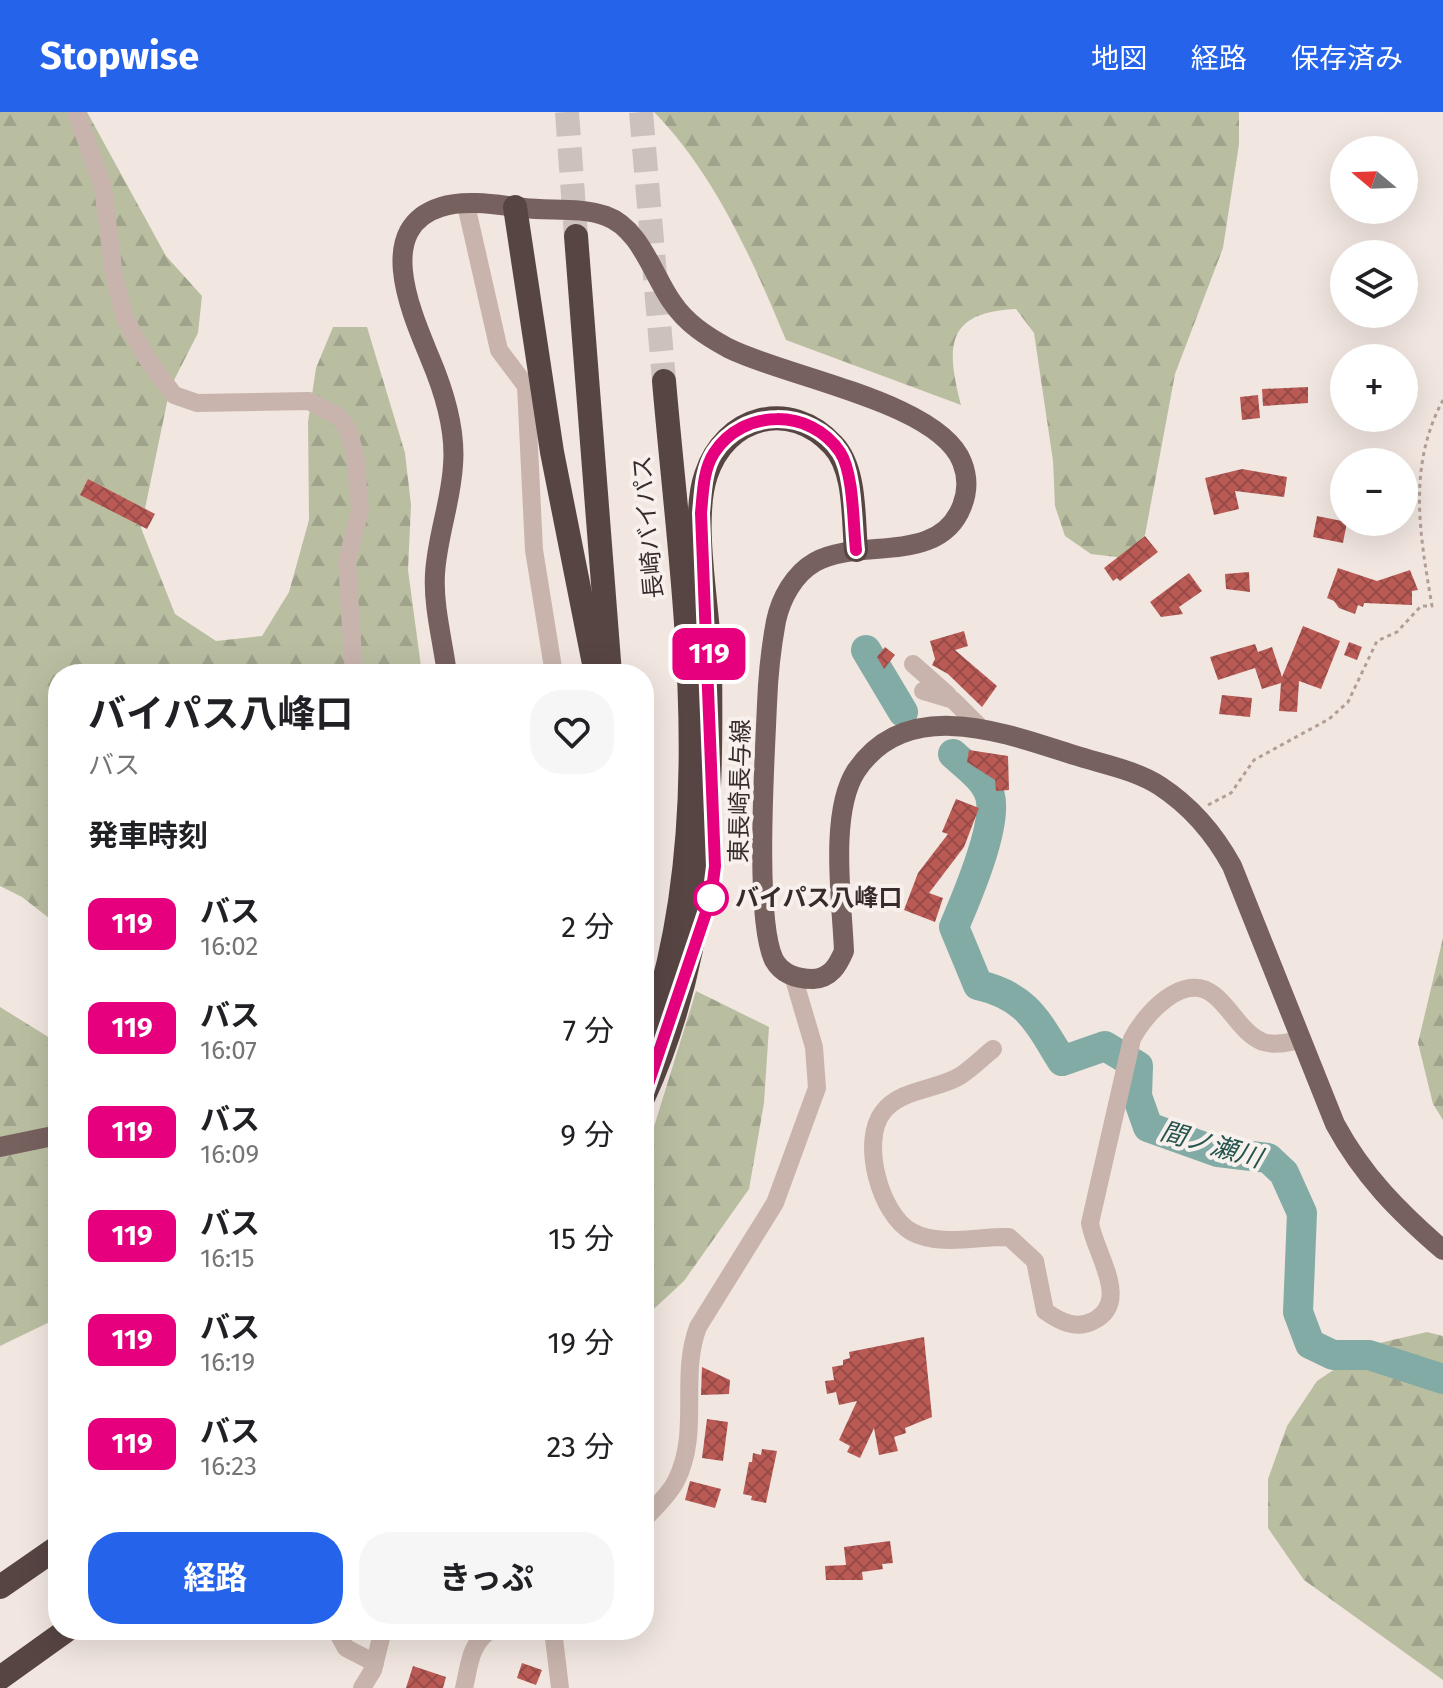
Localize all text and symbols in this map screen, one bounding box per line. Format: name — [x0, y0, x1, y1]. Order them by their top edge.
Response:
text: Stopwise — [40, 33, 199, 79]
text: 地図 — [1091, 42, 1147, 75]
text: 経路 — [1191, 42, 1247, 75]
text: 保存済み — [1291, 42, 1403, 75]
north arrow — [1330, 136, 1418, 224]
map controls — [1330, 136, 1418, 536]
button: layers — [1330, 240, 1418, 328]
button: + — [1330, 344, 1418, 432]
button: − — [1330, 448, 1418, 536]
street label: 長崎バイパス — [628, 454, 668, 600]
line badge: 119 — [663, 628, 755, 680]
text: 119 — [688, 637, 730, 670]
button: heart — [530, 690, 614, 774]
text: バイパス八峰口 — [88, 691, 353, 737]
street label: 東長崎長与線 — [725, 719, 755, 863]
text: バス — [88, 750, 140, 781]
text: 発車時刻 — [88, 818, 208, 854]
marker: バイパス八峰口 — [694, 881, 728, 915]
place label: バイパス八峰口 — [735, 884, 903, 912]
text: バス — [200, 894, 260, 930]
text: 119 — [111, 907, 153, 940]
text: 2 分 — [561, 909, 614, 945]
text: 16:02 — [200, 931, 258, 962]
text: バス — [200, 998, 260, 1034]
text: 119 — [111, 1011, 153, 1044]
text: 7 分 — [563, 1013, 614, 1049]
text: 16:07 — [200, 1035, 257, 1066]
text: バス — [200, 1102, 260, 1138]
text: 119 — [111, 1115, 153, 1148]
water label: 間ノ瀬川 — [1157, 1116, 1268, 1175]
text: 9 分 — [560, 1117, 614, 1153]
text: 16:09 — [200, 1139, 259, 1170]
text: バス — [200, 1206, 260, 1242]
text: 119 — [111, 1219, 153, 1252]
text: 15 分 — [548, 1221, 614, 1257]
text: 16:15 — [200, 1243, 255, 1274]
text: バス — [200, 1310, 260, 1346]
text: 119 — [111, 1323, 153, 1356]
text: 19 分 — [547, 1325, 614, 1361]
text: 16:19 — [200, 1347, 255, 1378]
text: バス — [200, 1414, 260, 1450]
text: 119 — [111, 1427, 153, 1460]
text: 23 分 — [546, 1429, 614, 1465]
text: 16:23 — [200, 1451, 257, 1482]
button: 経路 — [88, 1532, 343, 1624]
button: きっぷ — [359, 1532, 614, 1624]

